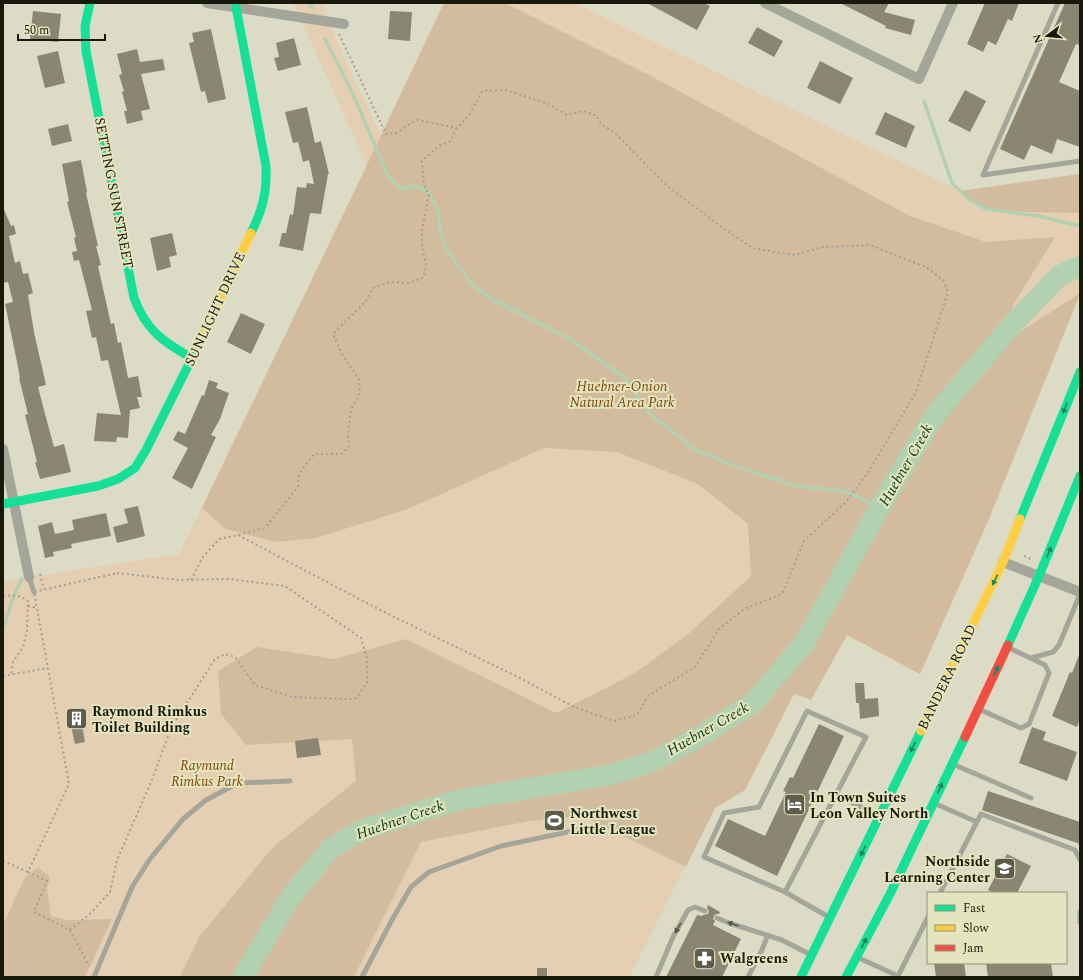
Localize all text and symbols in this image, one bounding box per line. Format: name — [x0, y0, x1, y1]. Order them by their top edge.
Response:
scale bar — [18, 16, 105, 42]
north arrow — [1027, 16, 1067, 56]
text: 50 m — [24, 21, 49, 40]
text: N — [1028, 32, 1047, 45]
street label: SETTING SUN STREET — [89, 116, 139, 270]
street label: SUNLIGHT DRIVE — [179, 248, 251, 370]
park label: Huebner-Onion Natural Area Park — [569, 376, 675, 413]
one-way arrow — [1062, 402, 1068, 414]
water label: Huebner Creek — [873, 420, 939, 510]
one-way arrow — [1046, 546, 1052, 558]
one-way arrow — [992, 574, 998, 585]
street label: BANDERA ROAD — [912, 621, 982, 733]
one-way arrow — [993, 665, 999, 677]
water label: Huebner Creek — [663, 696, 753, 762]
place label: Raymond Rimkus Toilet Building — [92, 701, 207, 738]
building icon: Raymond Rimkus Toilet Building — [64, 706, 90, 732]
one-way arrow — [910, 741, 916, 753]
park label: Raymund Rimkus Park — [171, 755, 244, 792]
one-way arrow — [937, 783, 943, 794]
place label: In Town Suites Leon Valley North — [810, 787, 929, 824]
hotel icon: In Town Suites Leon Valley North — [782, 792, 808, 818]
water label: Huebner Creek — [353, 794, 447, 846]
place label: Northwest Little League — [570, 803, 656, 840]
sports icon: Northwest Little League — [542, 808, 568, 834]
one-way arrow — [859, 845, 866, 857]
place label: Northside Learning Center — [884, 851, 990, 888]
school or university icon: Northside Learning Center — [992, 856, 1018, 882]
legend — [927, 892, 1067, 964]
text: Fast — [963, 899, 985, 918]
text: Slow — [963, 919, 989, 938]
one-way arrow — [726, 921, 738, 927]
one-way arrow — [674, 922, 681, 934]
one-way arrow — [861, 937, 868, 948]
text: Jam — [963, 939, 984, 958]
pharmacy icon: Walgreens — [691, 945, 717, 971]
place label: Walgreens — [720, 948, 788, 969]

